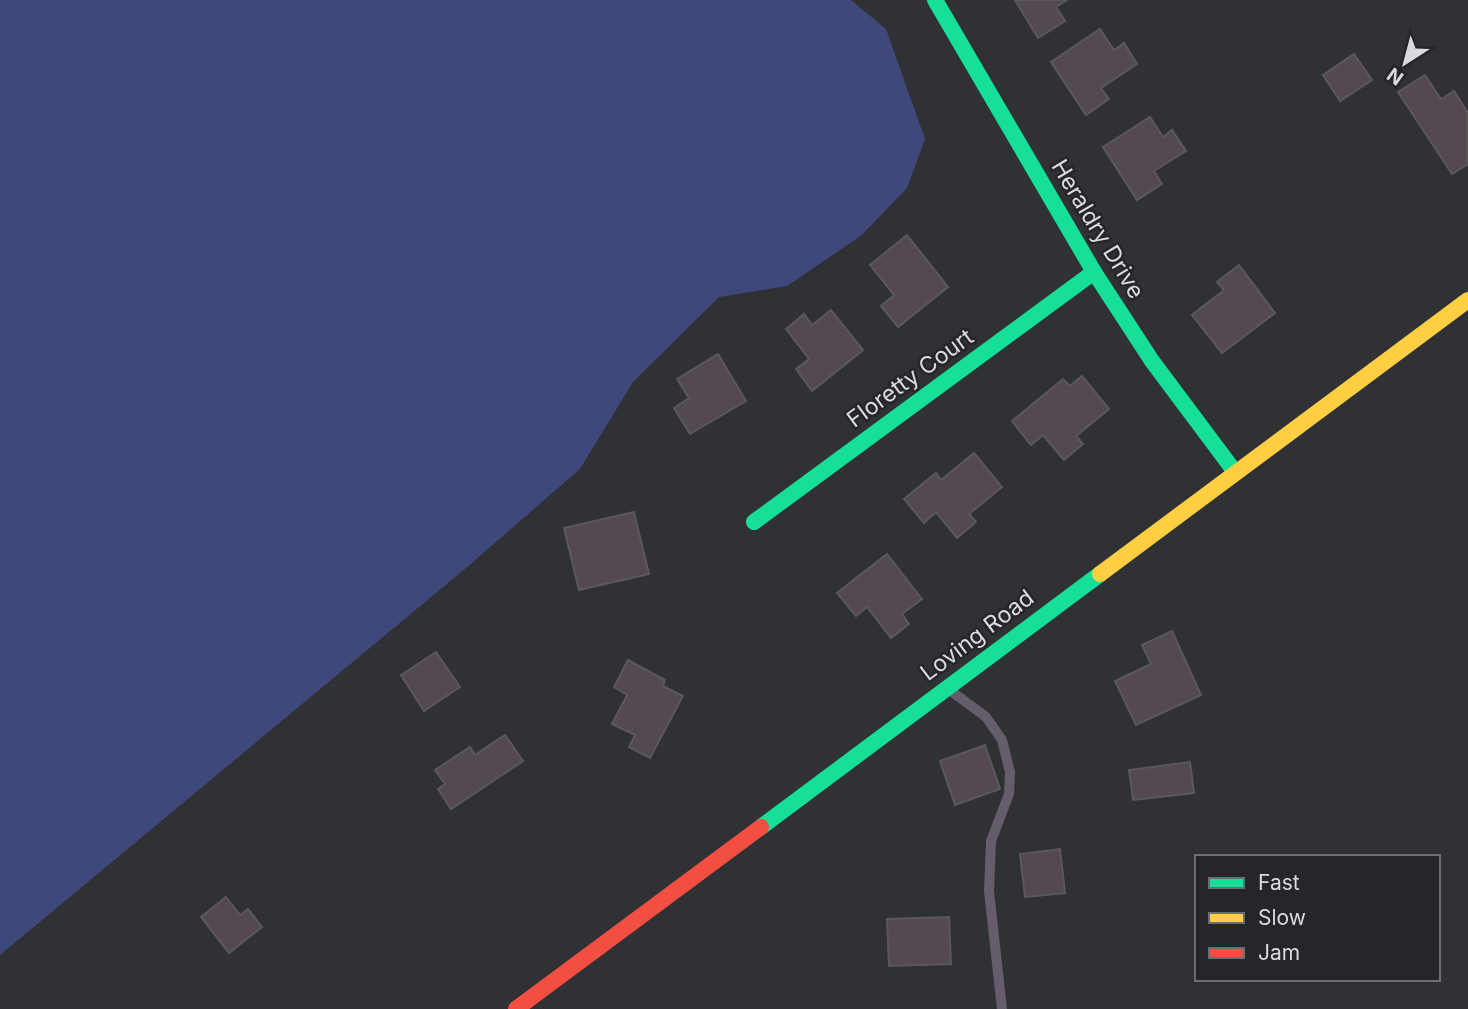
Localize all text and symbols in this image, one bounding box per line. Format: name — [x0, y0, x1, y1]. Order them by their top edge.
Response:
north arrow — [1370, 28, 1440, 98]
text: N — [1383, 63, 1408, 90]
street label: Heraldry Drive — [1046, 154, 1150, 304]
street label: Floretty Court — [841, 322, 979, 433]
street label: Loving Road — [915, 583, 1039, 687]
legend — [1195, 855, 1440, 981]
text: Fast — [1258, 870, 1300, 895]
text: Slow — [1258, 905, 1306, 930]
text: Jam — [1258, 940, 1300, 965]

